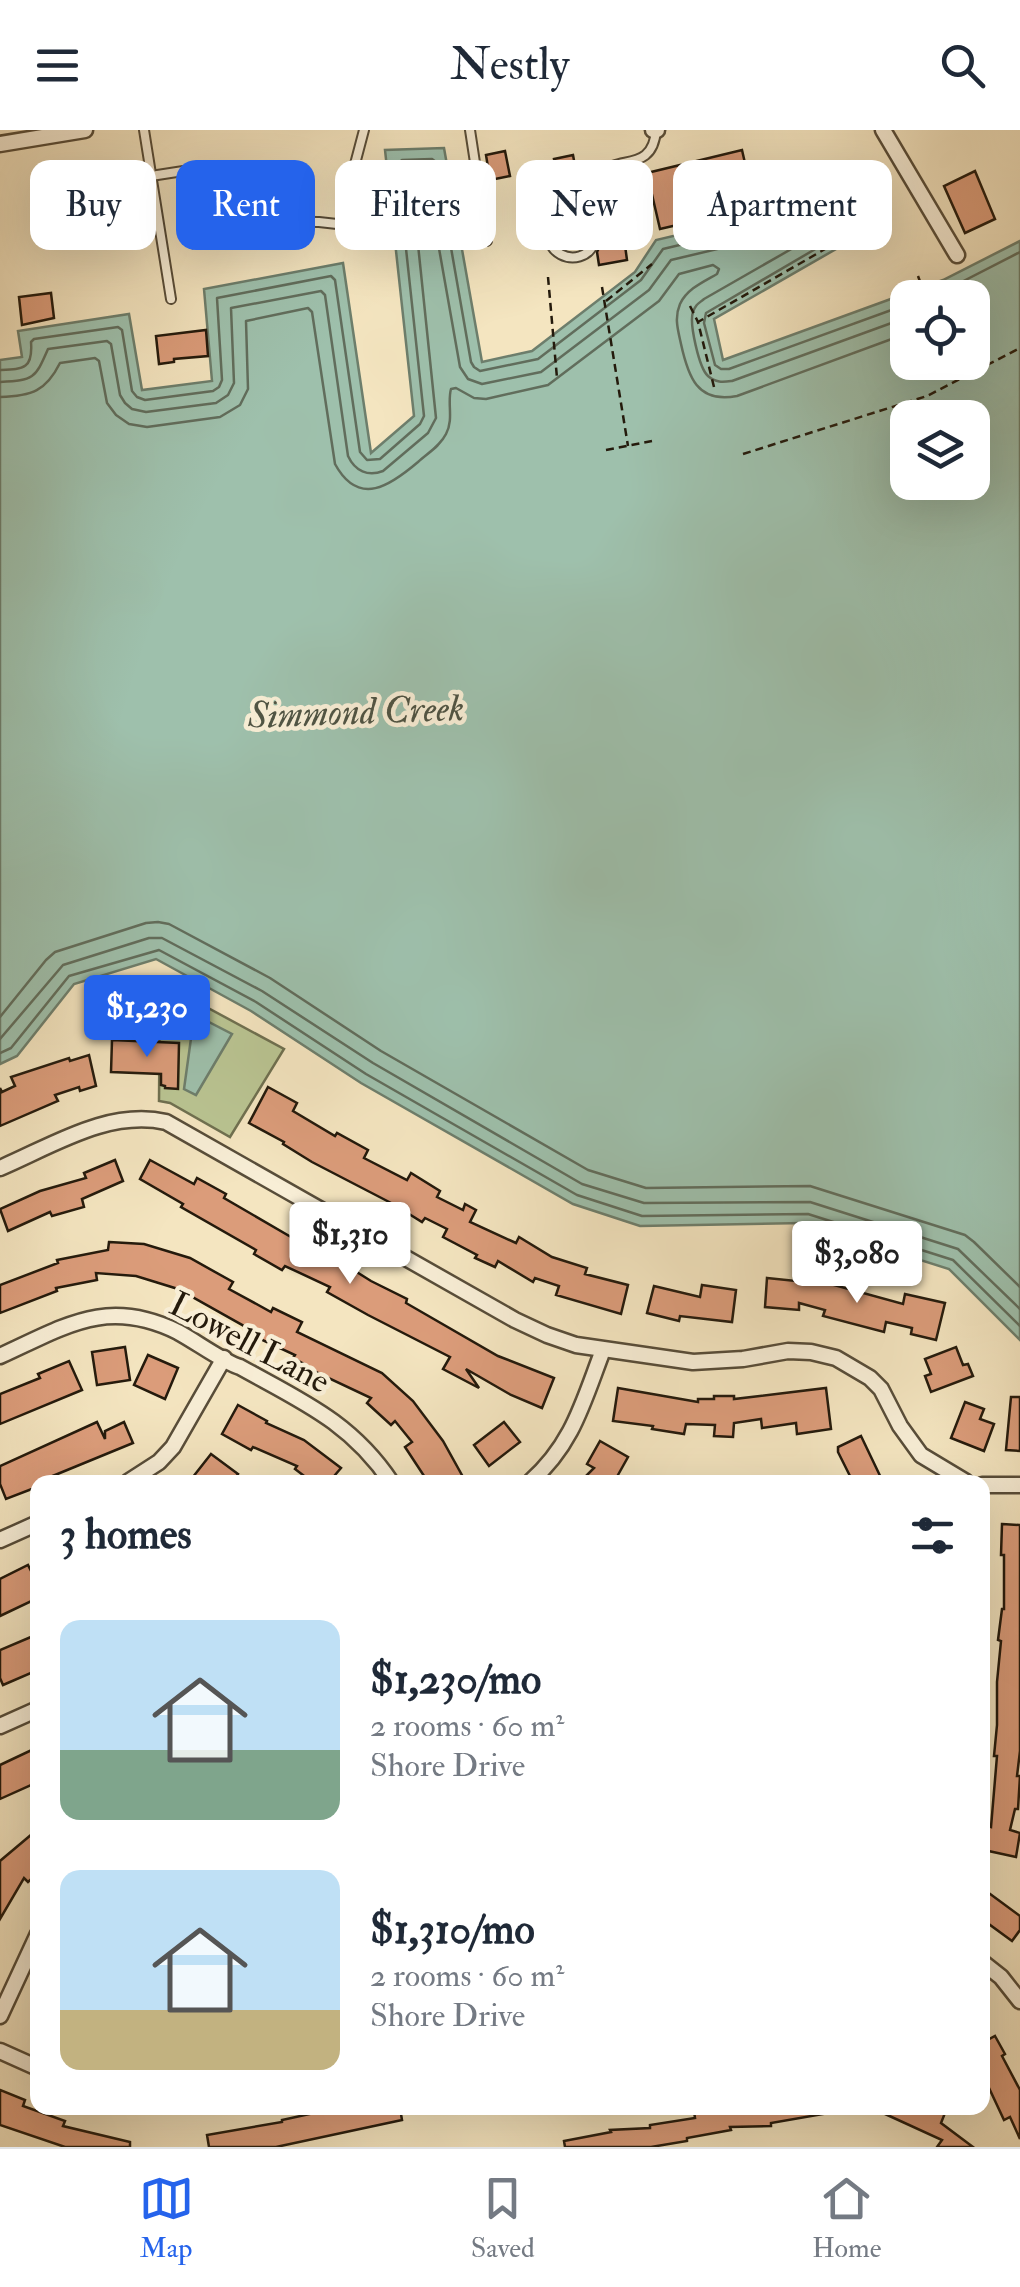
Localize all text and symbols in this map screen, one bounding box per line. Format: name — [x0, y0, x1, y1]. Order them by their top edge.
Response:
text: Nestly — [450, 37, 570, 93]
icon: menu — [30, 38, 85, 93]
icon: search — [935, 38, 990, 93]
chip: Buy — [30, 160, 156, 250]
chip: Rent — [176, 160, 315, 250]
chip: Filters — [335, 160, 496, 250]
chip: New — [516, 160, 653, 250]
chip: Apartment — [673, 160, 892, 250]
map controls — [890, 280, 990, 500]
button: locate — [890, 280, 990, 380]
button: layers — [890, 400, 990, 500]
water label: Simmond Creek — [246, 684, 465, 740]
pin: $1,230 — [66, 975, 228, 1060]
text: $1,230 — [106, 987, 188, 1027]
pin: $1,310 — [269, 1202, 431, 1287]
text: $1,310 — [311, 1214, 389, 1254]
pin: $3,080 — [776, 1221, 938, 1306]
text: $3,080 — [814, 1233, 900, 1273]
street label: Lowell Lane — [162, 1282, 338, 1404]
icon: filters — [905, 1508, 960, 1563]
text: 3 homes — [60, 1509, 192, 1561]
text: $1,230/mo — [370, 1654, 541, 1706]
icon: home — [140, 1660, 260, 1780]
text: 2 rooms · 60 m² — [370, 1706, 564, 1746]
text: Shore Drive — [370, 1746, 525, 1786]
text: $1,310/mo — [370, 1904, 535, 1956]
icon: home — [140, 1910, 260, 2030]
text: 2 rooms · 60 m² — [370, 1956, 564, 1996]
text: Shore Drive — [370, 1996, 525, 2036]
tab: Map — [139, 2171, 194, 2266]
tab: Saved — [471, 2171, 535, 2266]
tab: Home — [812, 2171, 881, 2266]

